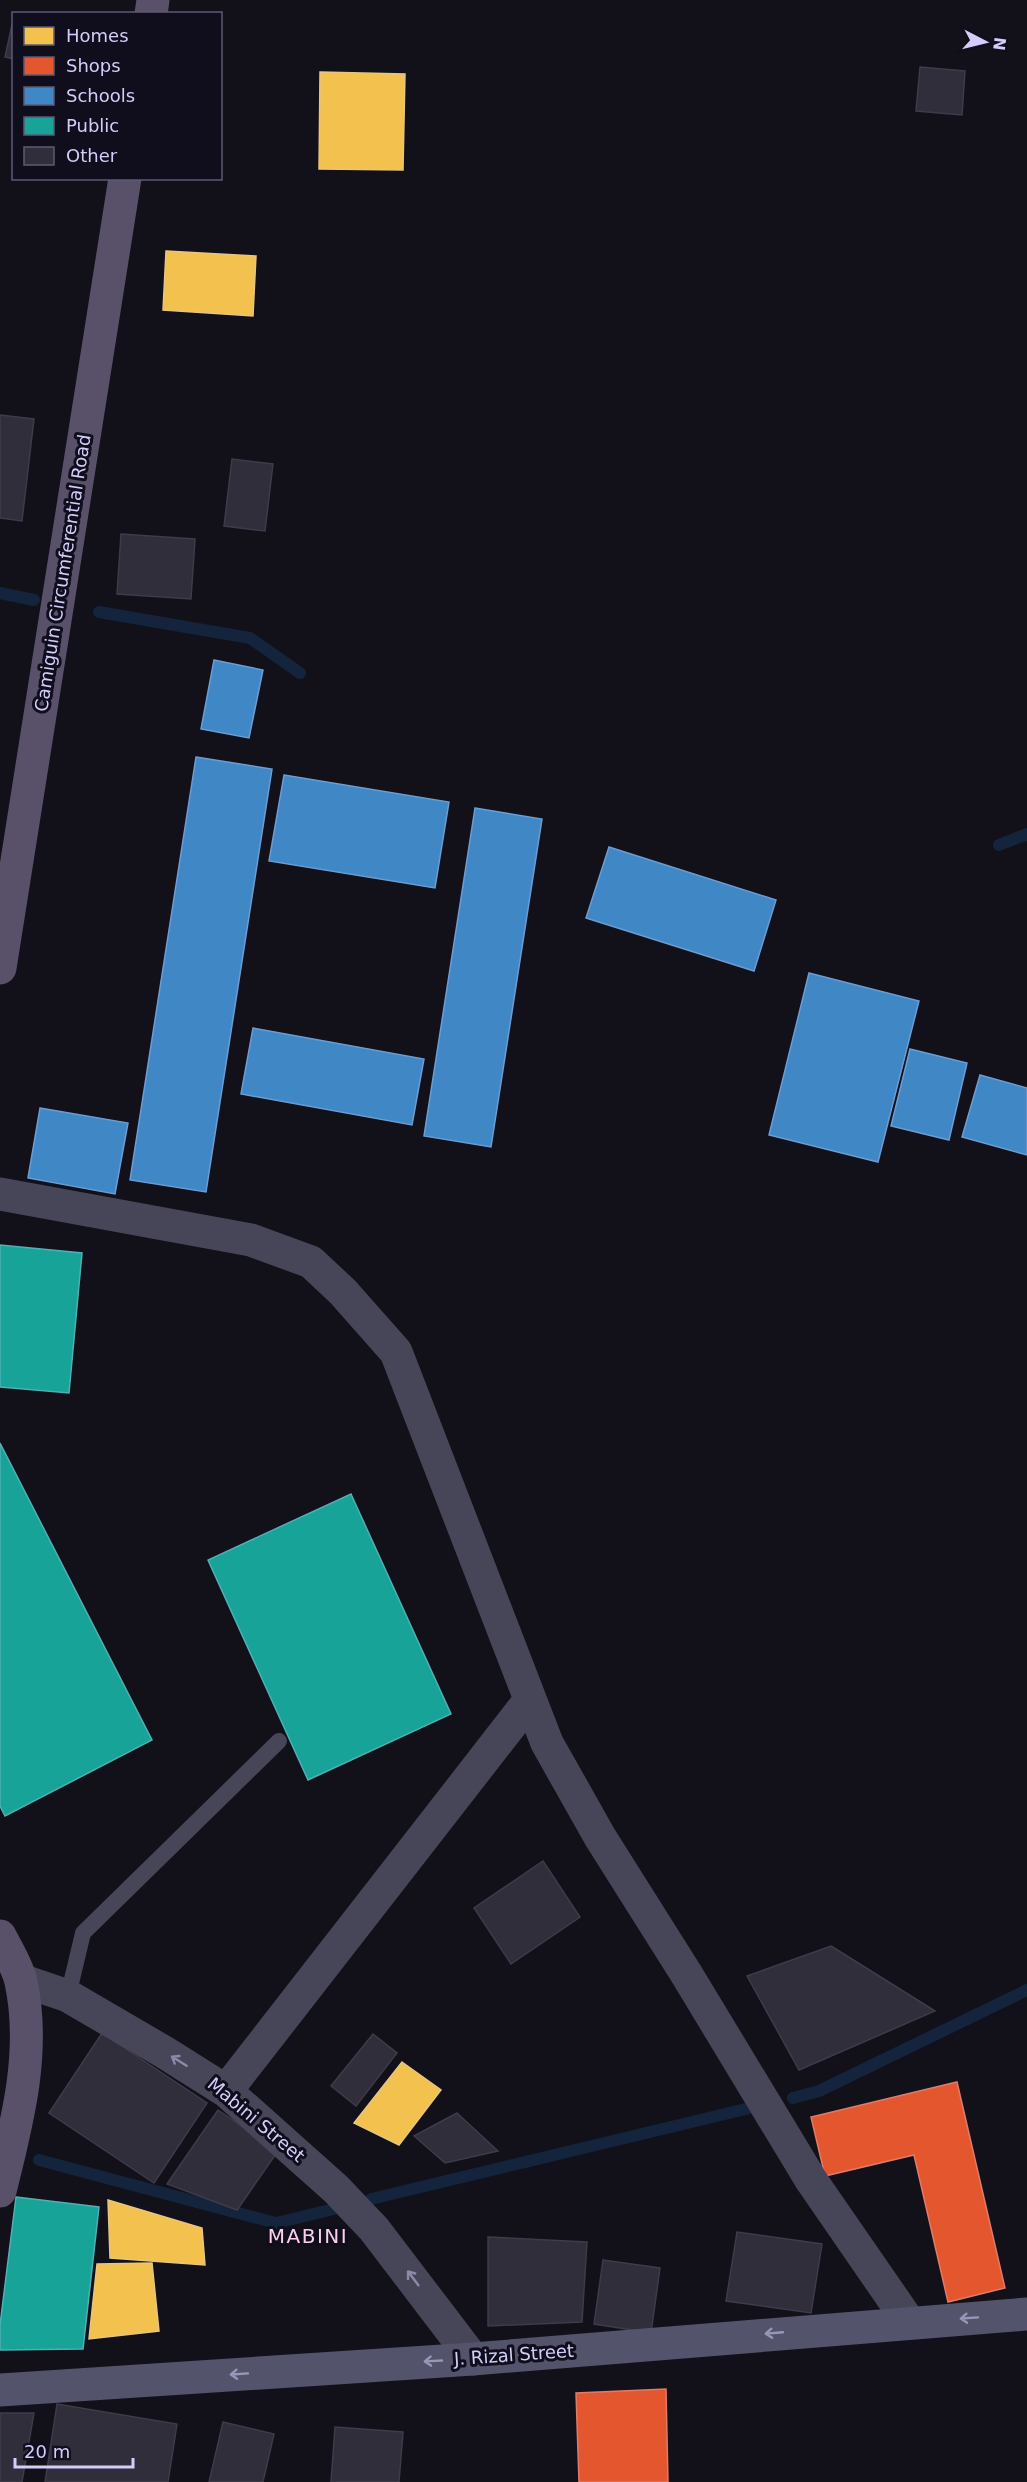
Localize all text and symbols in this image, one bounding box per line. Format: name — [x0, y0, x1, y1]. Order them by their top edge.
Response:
legend — [12, 12, 222, 180]
north arrow — [955, 12, 1015, 72]
text: Homes — [66, 25, 129, 46]
text: N — [989, 36, 1010, 52]
text: Shops — [66, 55, 121, 76]
text: Schools — [66, 85, 135, 106]
text: Public — [66, 115, 119, 136]
text: Other — [66, 145, 118, 166]
street label: Camiguin Circumferential Road — [30, 433, 95, 713]
one-way arrow — [171, 2055, 188, 2067]
street label: Mabini Street — [204, 2073, 309, 2166]
district label: MABINI — [268, 2224, 348, 2248]
one-way arrow — [406, 2271, 419, 2287]
one-way arrow — [959, 2313, 979, 2324]
one-way arrow — [765, 2328, 785, 2339]
street label: J. Rizal Street — [452, 2340, 575, 2369]
one-way arrow — [424, 2355, 444, 2366]
one-way arrow — [229, 2368, 249, 2379]
scale bar — [15, 2431, 134, 2469]
text: 20 m — [24, 2441, 70, 2462]

